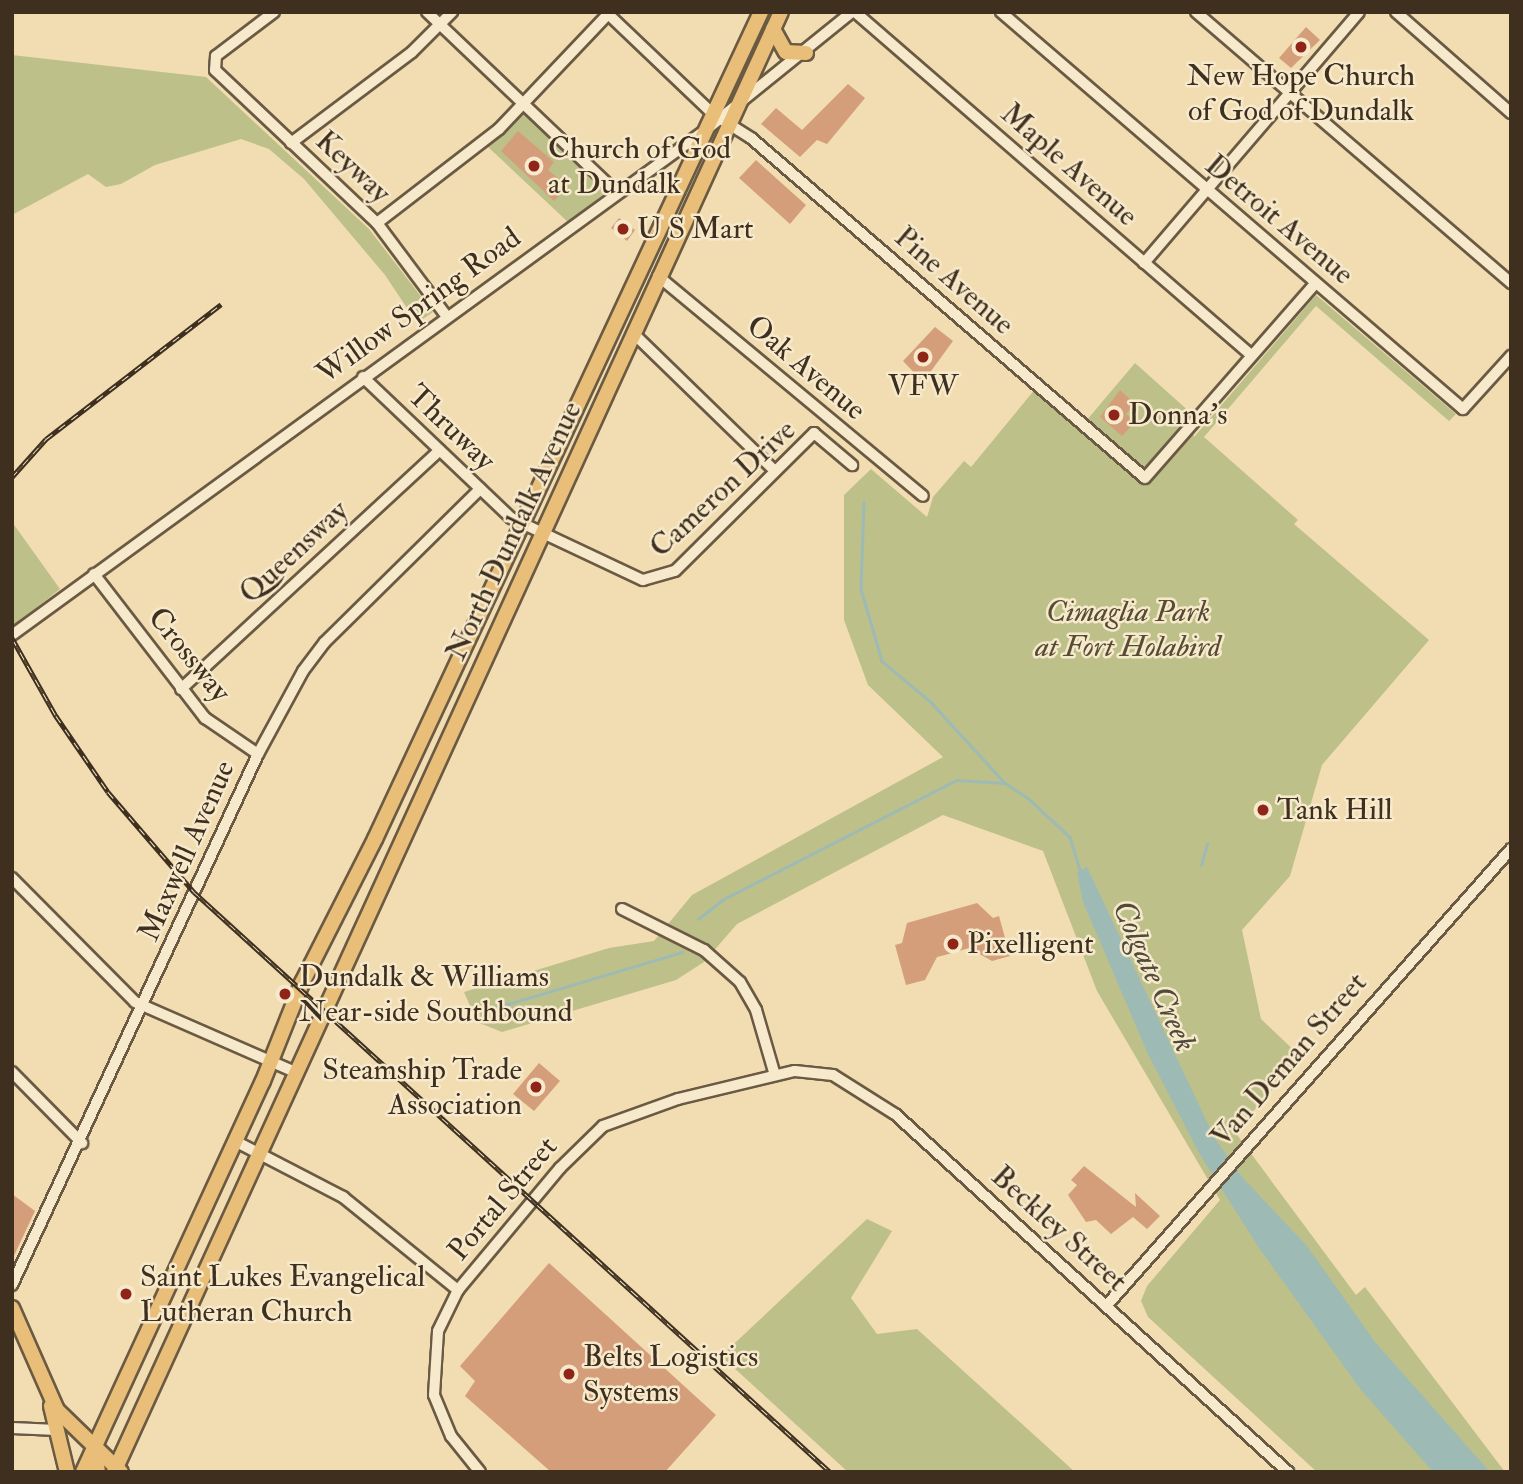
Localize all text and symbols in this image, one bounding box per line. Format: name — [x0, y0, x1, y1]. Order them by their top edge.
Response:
marker: New Hope Church of God of Dundalk — [1293, 39, 1309, 55]
place label: New Hope Church of God of Dundalk — [1187, 58, 1415, 128]
street label: Maple Avenue — [993, 96, 1145, 234]
street label: Keyway — [308, 123, 398, 211]
place label: Church of God at Dundalk — [548, 131, 731, 202]
street label: Detroit Avenue — [1197, 147, 1361, 293]
marker: Church of God at Dundalk — [526, 158, 542, 174]
place label: U S Mart — [637, 211, 754, 247]
street label: Pine Avenue — [887, 219, 1021, 343]
street label: Willow Spring Road — [310, 220, 528, 392]
marker: U S Mart — [615, 221, 631, 237]
street label: Oak Avenue — [739, 308, 873, 428]
marker: VFW — [915, 349, 931, 365]
place label: VFW — [888, 368, 958, 404]
street label: Thruway — [400, 377, 502, 479]
street label: North Dundalk Avenue — [438, 396, 590, 666]
place label: Donna's — [1128, 397, 1228, 433]
marker: Donna's — [1106, 407, 1122, 423]
street label: Cameron Drive — [643, 412, 803, 566]
street label: Queensway — [232, 493, 356, 611]
park label: Cimaglia Park at Fort Holabird — [1035, 594, 1221, 664]
street label: Crossway — [140, 600, 238, 710]
street label: Maxwell Avenue — [131, 755, 243, 947]
place label: Tank Hill — [1277, 792, 1392, 828]
marker: Tank Hill — [1255, 802, 1271, 818]
water label: Colgate Creek — [1104, 894, 1204, 1058]
place label: Pixelligent — [967, 926, 1094, 962]
marker: Pixelligent — [945, 936, 961, 952]
place label: Dundalk & Williams Near-side Southbound — [299, 959, 572, 1030]
street label: Van Deman Street — [1203, 965, 1375, 1155]
marker: Dundalk & Williams Near-side Southbound — [277, 986, 293, 1002]
place label: Steamship Trade Association — [322, 1052, 522, 1122]
marker: Steamship Trade Association — [528, 1079, 544, 1095]
street label: Portal Street — [441, 1130, 565, 1268]
street label: Beckley Street — [984, 1159, 1134, 1299]
place label: Saint Lukes Evangelical Lutheran Church — [140, 1259, 425, 1330]
marker: Saint Lukes Evangelical Lutheran Church — [118, 1286, 134, 1302]
place label: Belts Logistics Systems — [583, 1339, 758, 1410]
marker: Belts Logistics Systems — [561, 1366, 577, 1382]

